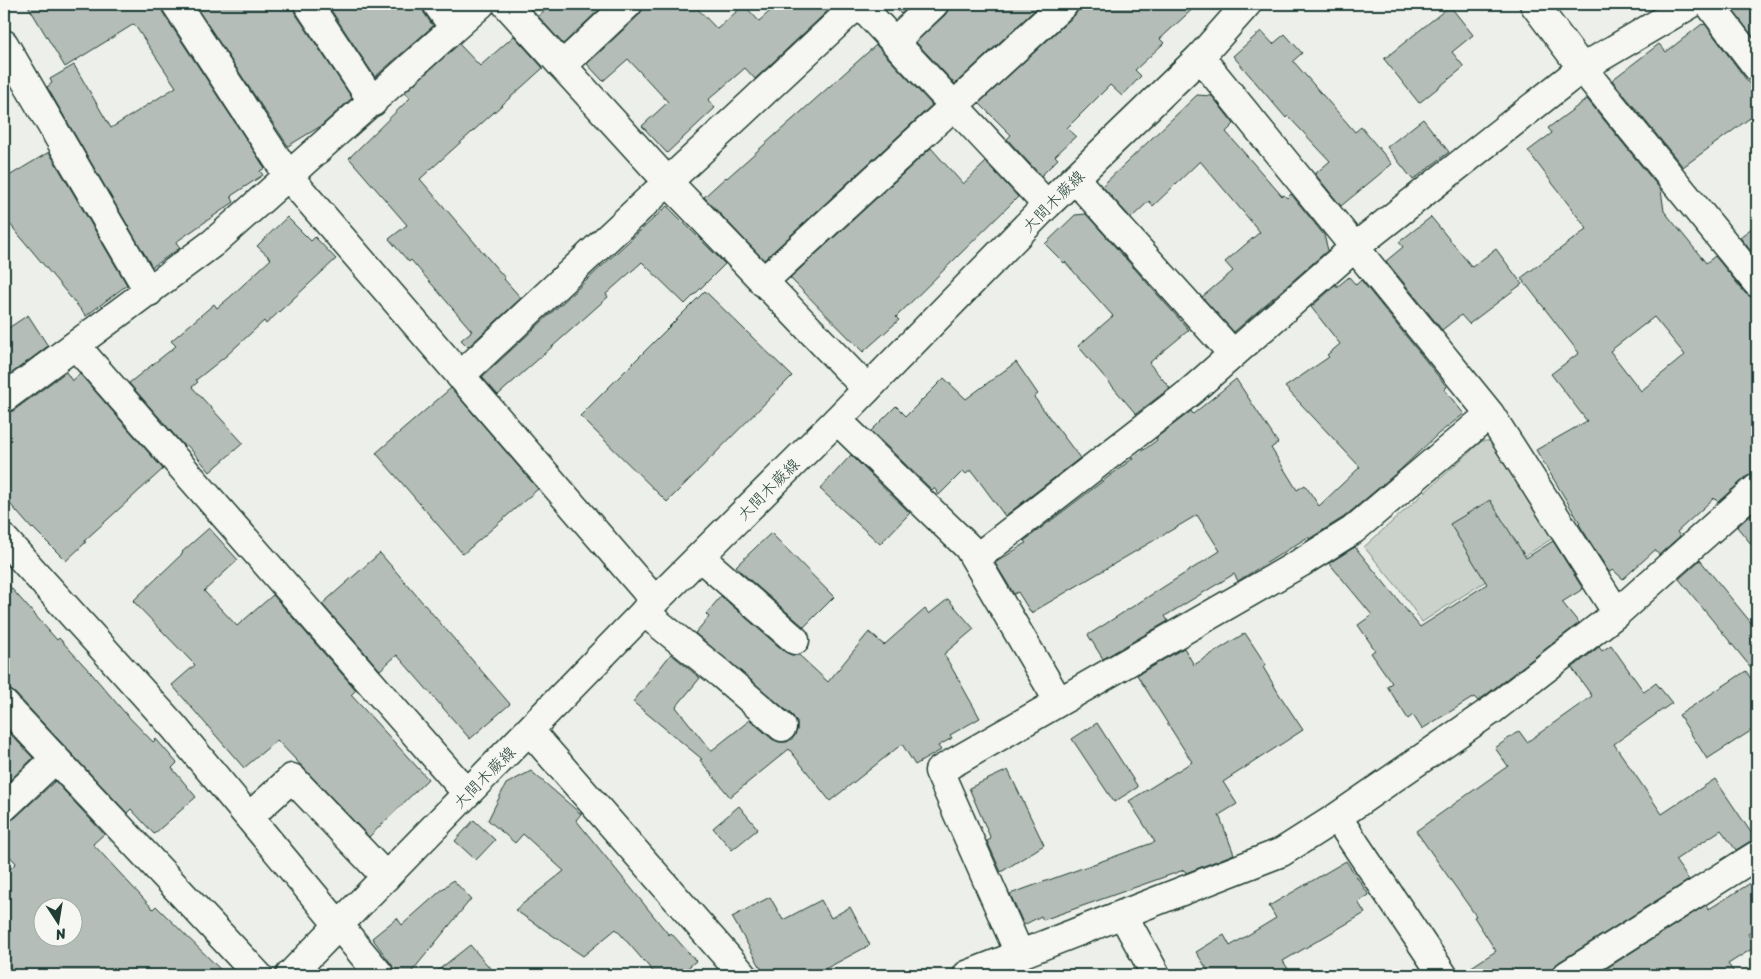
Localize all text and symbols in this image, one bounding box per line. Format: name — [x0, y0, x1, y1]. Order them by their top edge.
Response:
street label: 大間木蕨線 — [1015, 163, 1092, 240]
street label: 大間木蕨線 — [730, 451, 807, 528]
street label: 大間木蕨線 — [446, 739, 523, 816]
north arrow — [32, 896, 82, 946]
text: N — [53, 921, 69, 948]

